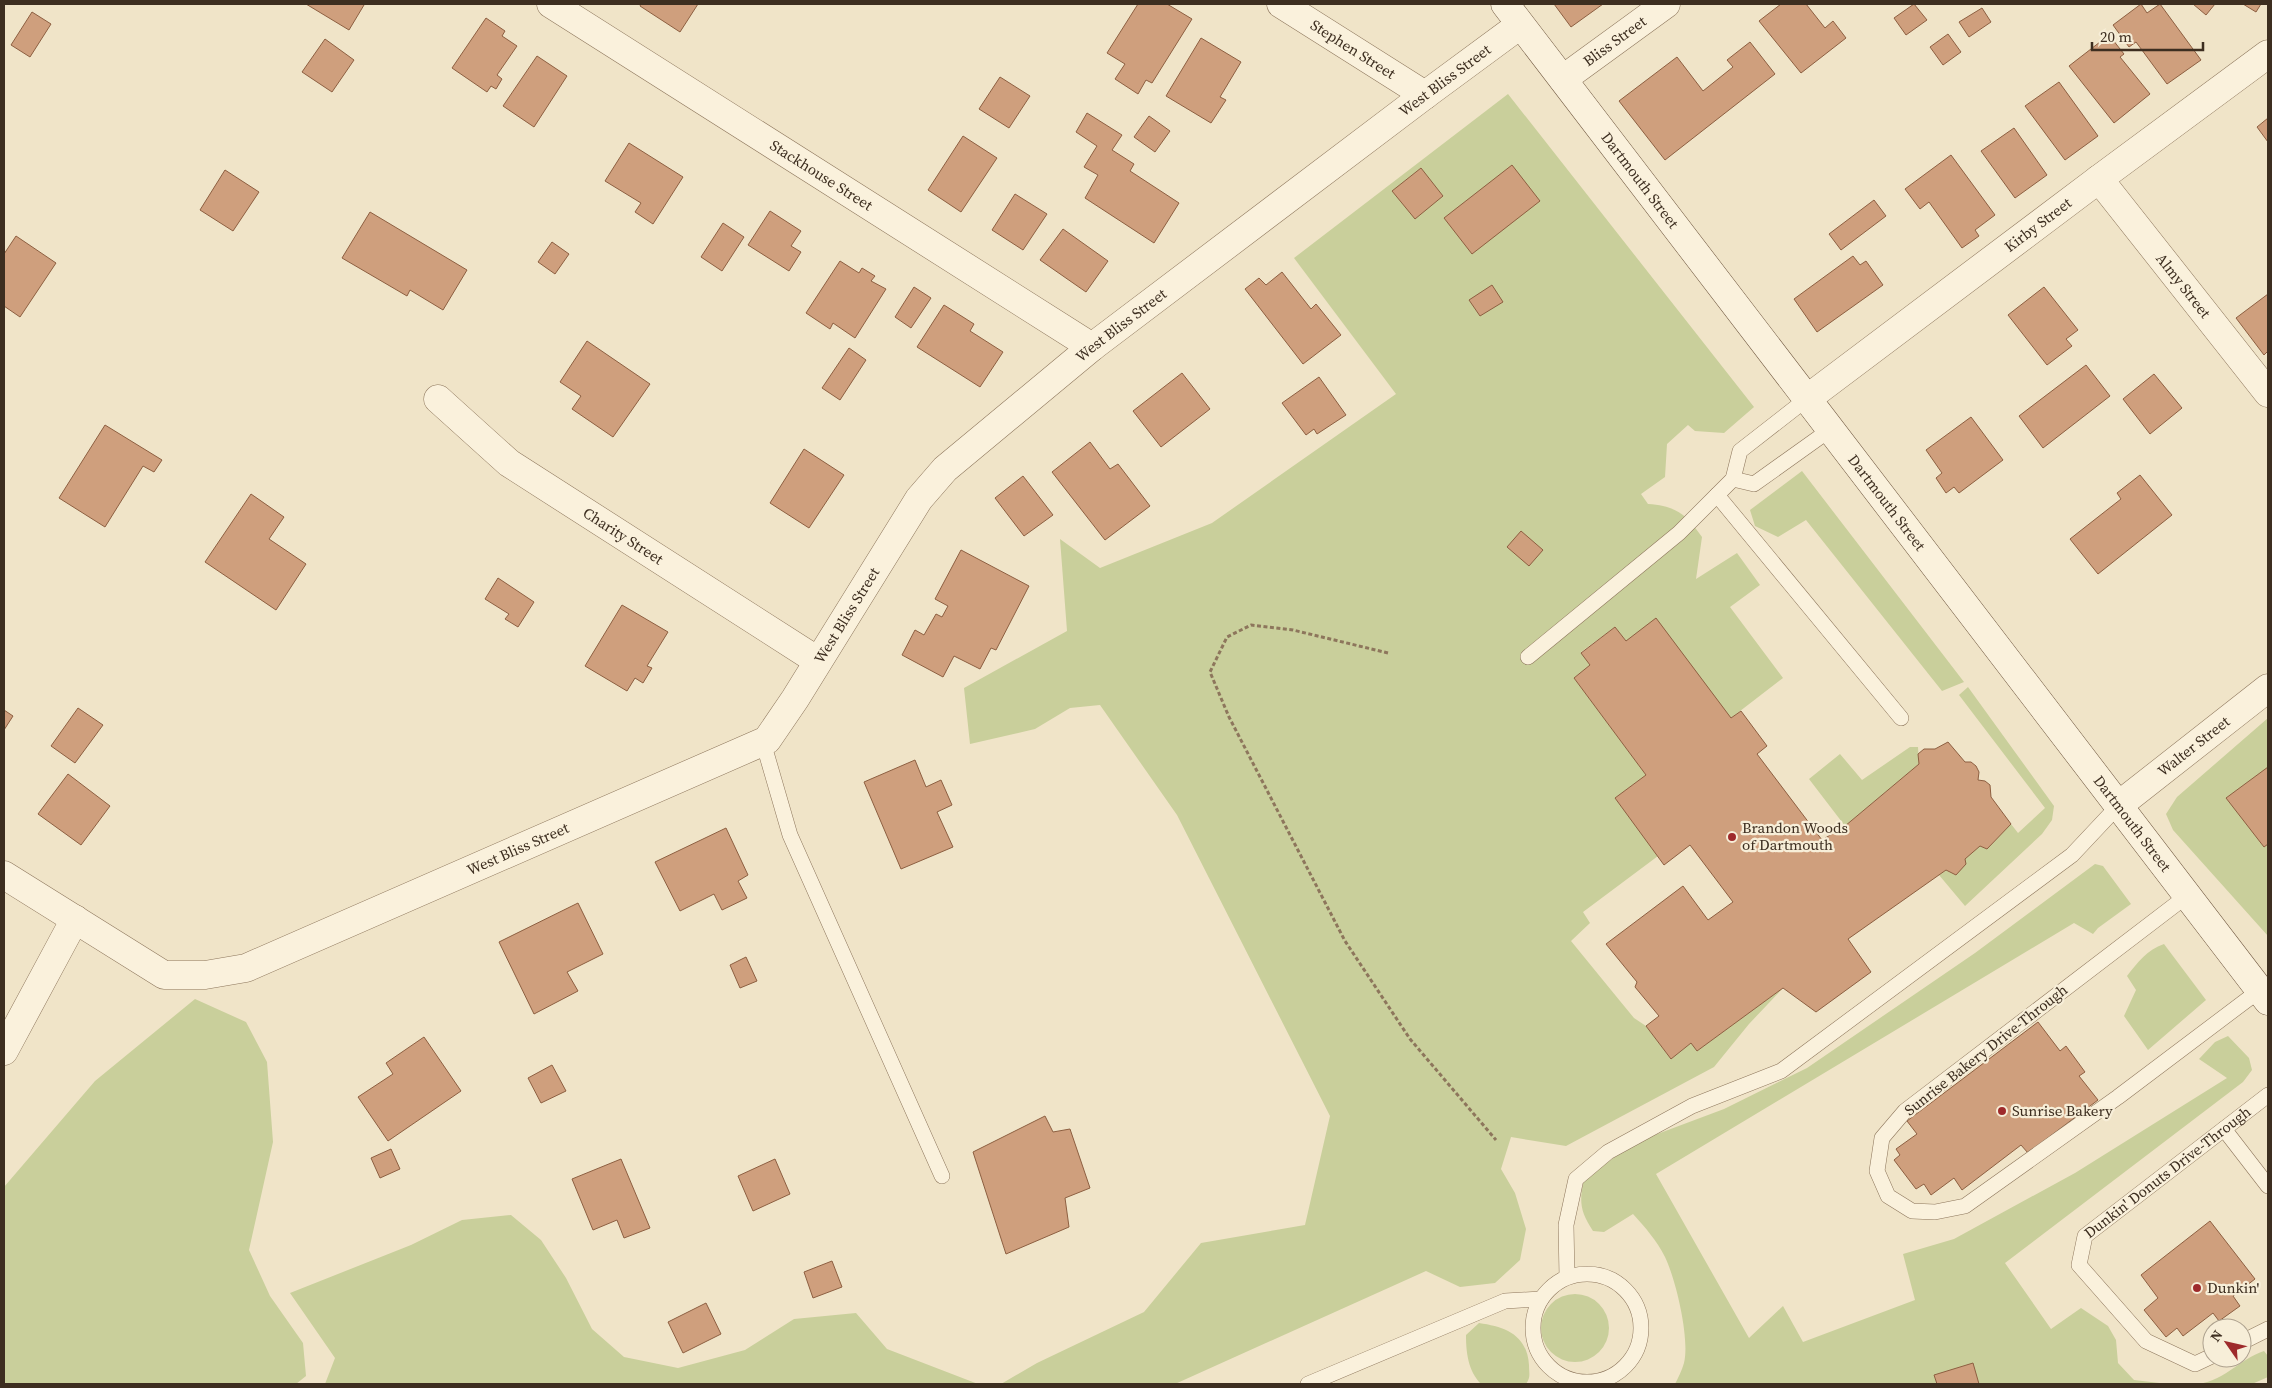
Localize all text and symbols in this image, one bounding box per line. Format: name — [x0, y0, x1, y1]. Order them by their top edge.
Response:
street label: Bliss Street — [1579, 11, 1650, 71]
street label: Stephen Street — [1307, 14, 1400, 84]
scale bar — [2092, 20, 2203, 52]
text: 20 m — [2100, 26, 2132, 47]
street label: West Bliss Street — [1394, 39, 1495, 121]
street label: Dartmouth Street — [1597, 127, 1684, 233]
street label: Stackhouse Street — [766, 135, 877, 215]
street label: Kirby Street — [2000, 192, 2076, 257]
street label: Almy Street — [2151, 248, 2216, 322]
street label: West Bliss Street — [1071, 283, 1171, 366]
street label: Dartmouth Street — [1843, 450, 1931, 555]
street label: Charity Street — [579, 502, 668, 569]
street label: West Bliss Street — [809, 563, 884, 667]
street label: Walter Street — [2153, 711, 2234, 781]
street label: Dartmouth Street — [2089, 771, 2176, 876]
street label: West Bliss Street — [463, 817, 572, 880]
place label: Brandon Woods of Dartmouth — [1742, 817, 1848, 855]
marker: Brandon Woods of Dartmouth — [1726, 831, 1738, 843]
street label: Sunrise Bakery Drive-Through — [1901, 981, 2071, 1119]
street label: Dunkin' Donuts Drive-Through — [2079, 1101, 2255, 1243]
place label: Sunrise Bakery — [2012, 1102, 2113, 1120]
marker: Sunrise Bakery — [1996, 1105, 2008, 1117]
place label: Dunkin' — [2207, 1277, 2260, 1298]
marker: Dunkin' — [2191, 1282, 2203, 1294]
north arrow — [2202, 1318, 2252, 1368]
text: N — [2205, 1326, 2227, 1346]

